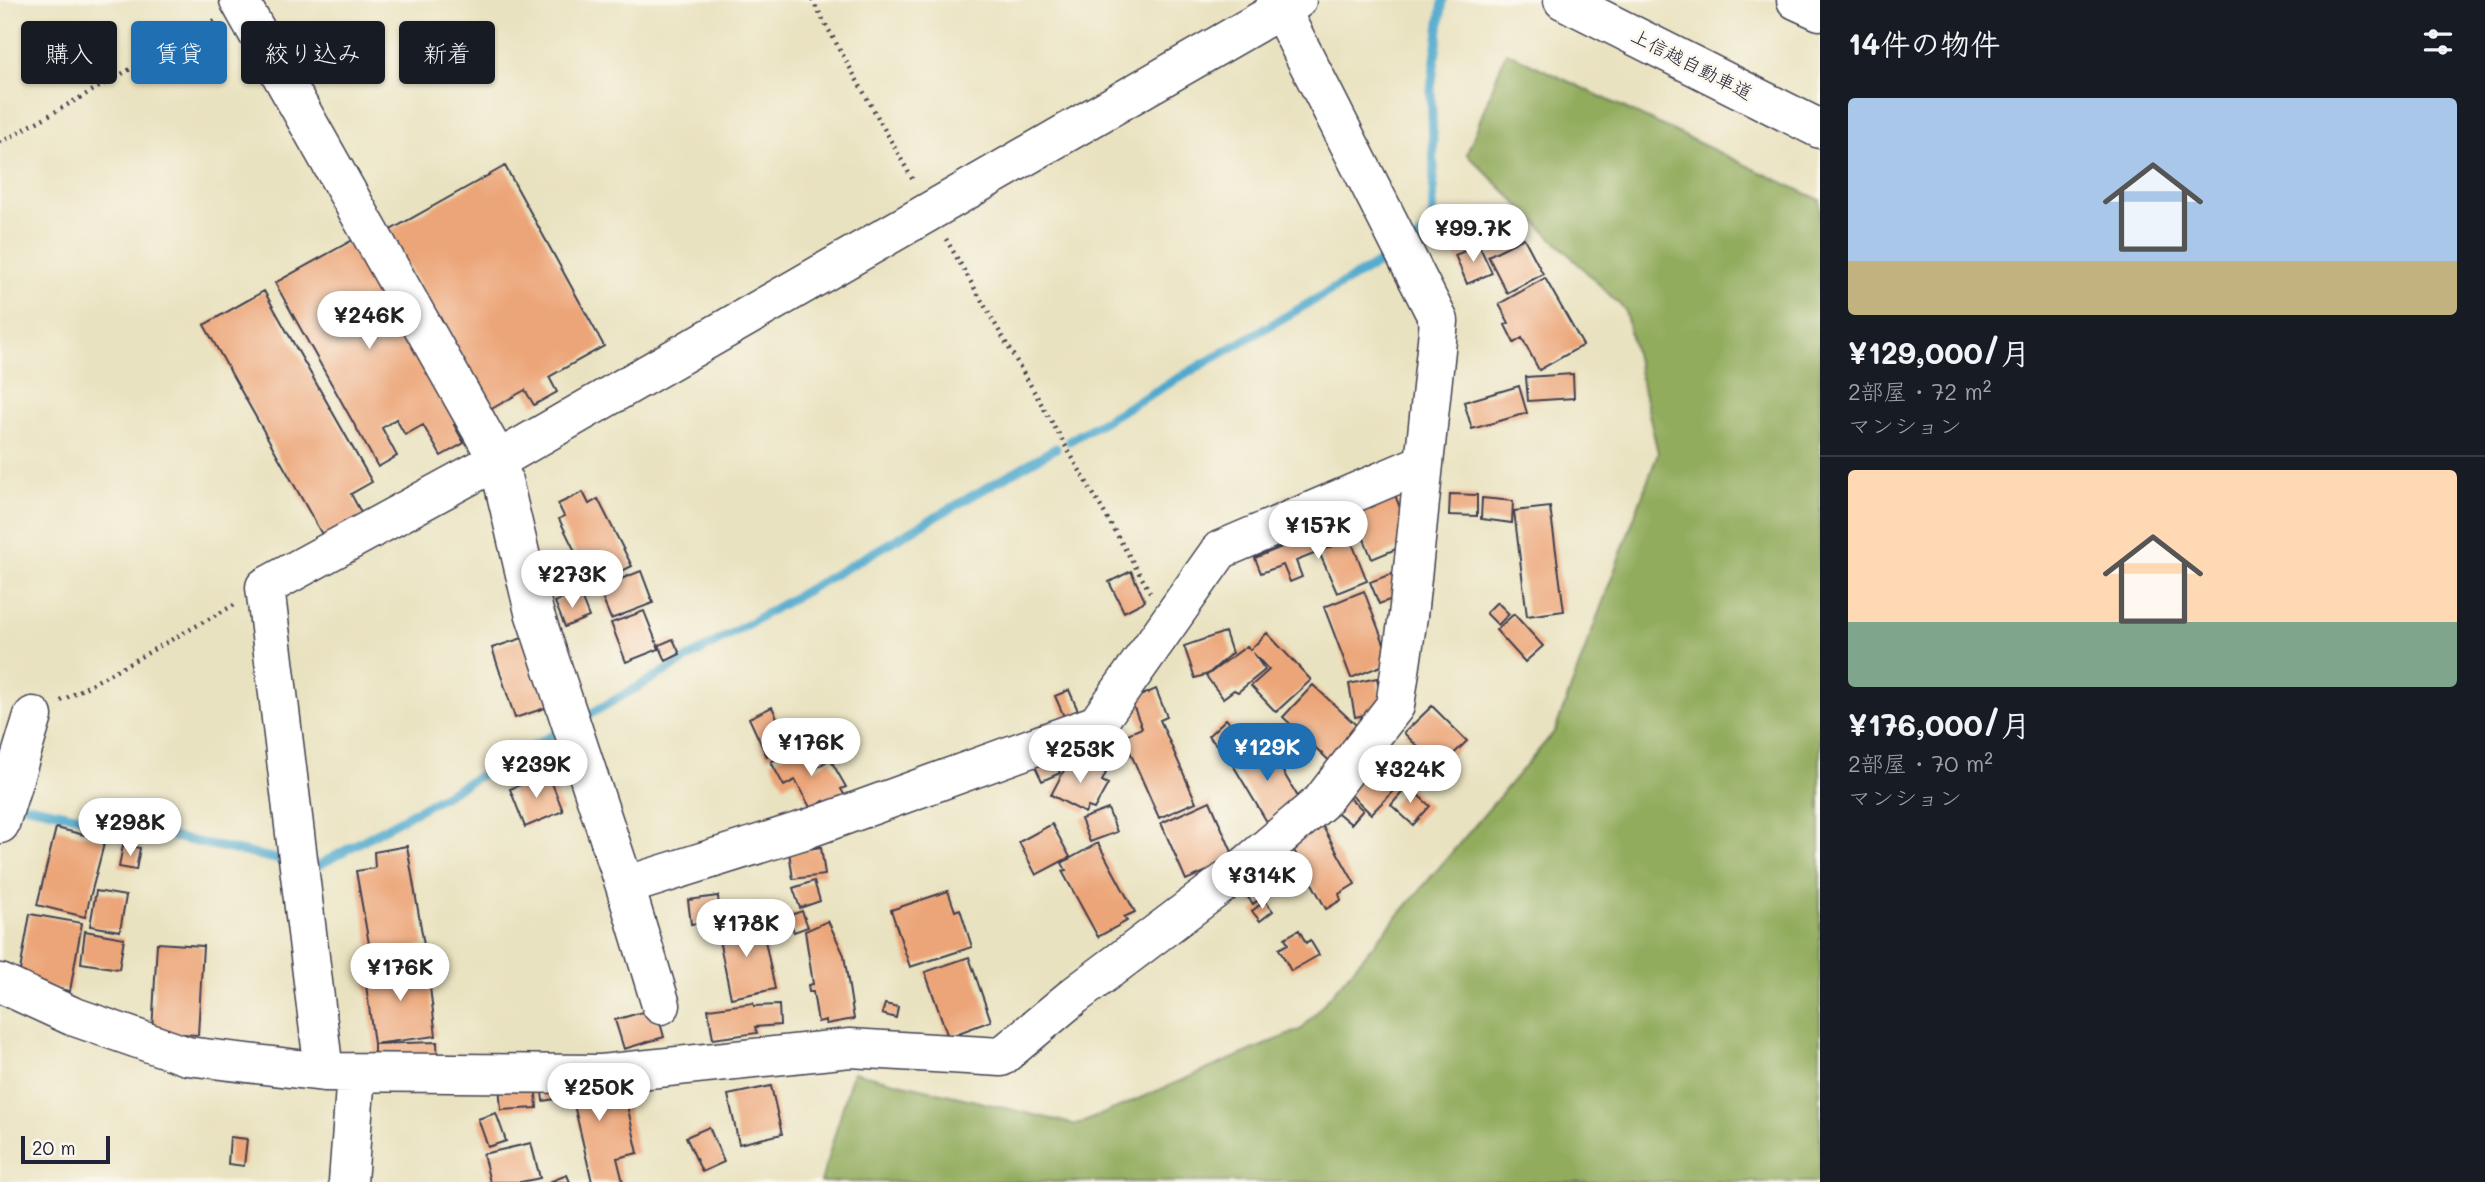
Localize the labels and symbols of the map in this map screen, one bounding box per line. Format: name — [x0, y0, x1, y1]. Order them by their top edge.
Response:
street label: 上信越自動車道 — [1627, 22, 1757, 105]
pin: ¥99.7K — [1416, 204, 1530, 264]
pin: ¥246K — [320, 292, 418, 351]
pin: ¥157K — [1269, 502, 1367, 561]
pin: ¥273K — [523, 550, 621, 610]
pin: ¥176K — [762, 718, 860, 778]
pin: ¥129K — [1218, 724, 1316, 783]
pin: ¥253K — [1031, 726, 1129, 785]
pin: ¥239K — [487, 740, 585, 800]
pin: ¥324K — [1361, 746, 1459, 805]
pin: ¥298K — [81, 798, 179, 858]
pin: ¥314K — [1213, 852, 1311, 911]
pin: ¥178K — [697, 900, 795, 959]
pin: ¥176K — [351, 944, 449, 1003]
pin: ¥250K — [550, 1064, 648, 1123]
scale bar — [21, 1133, 110, 1165]

